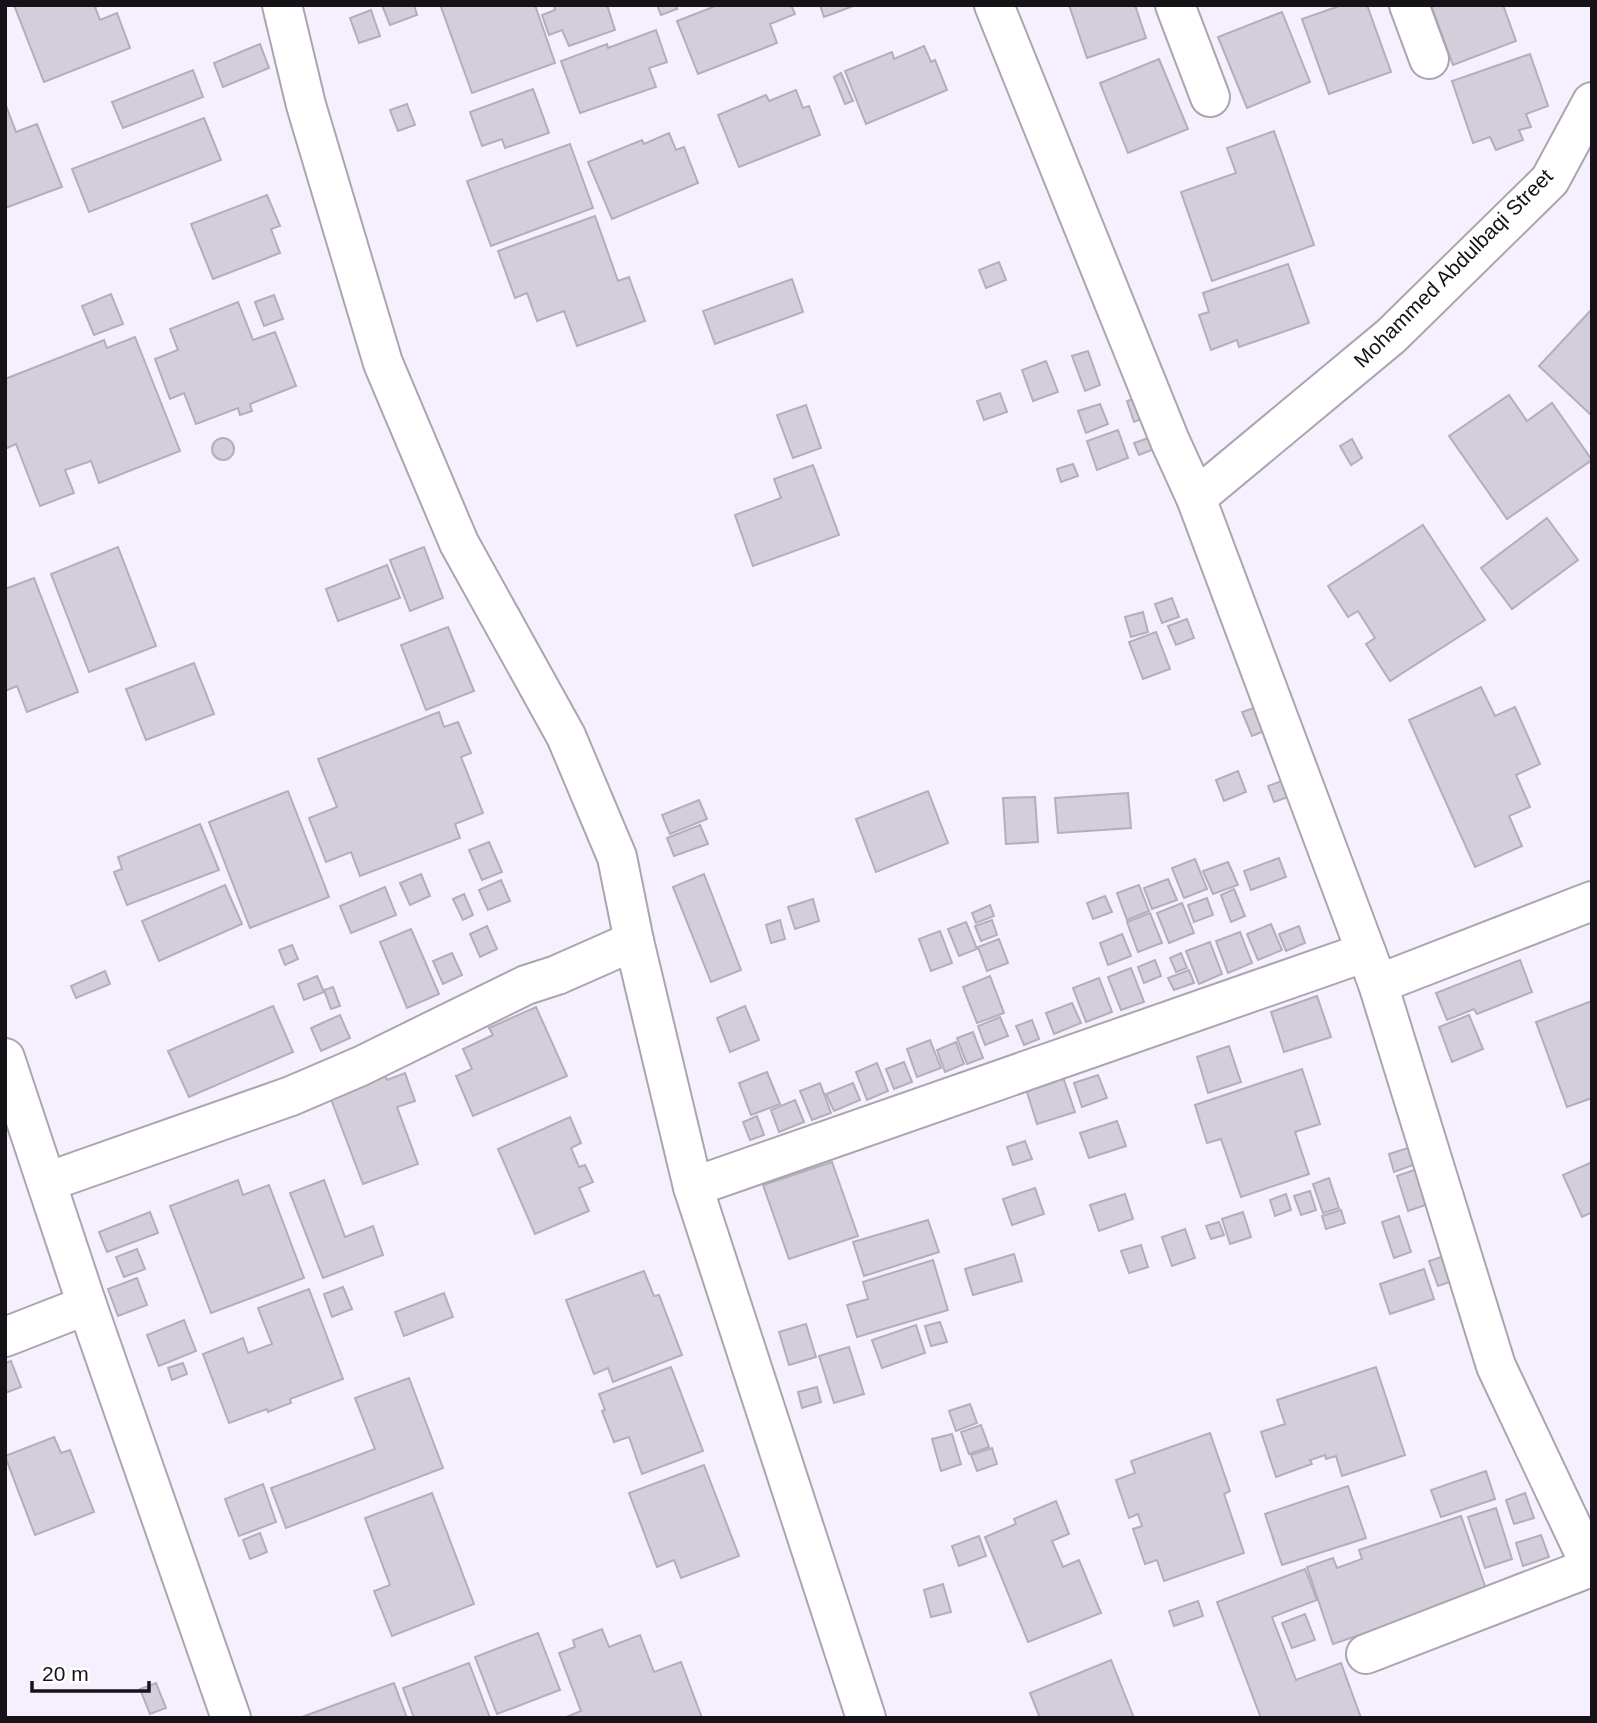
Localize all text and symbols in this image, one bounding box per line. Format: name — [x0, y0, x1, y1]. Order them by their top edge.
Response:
street label: Mohammed Abdulbaqi Street — [1349, 164, 1557, 372]
scale bar — [32, 1650, 149, 1694]
text: 20 m — [42, 1662, 89, 1685]

